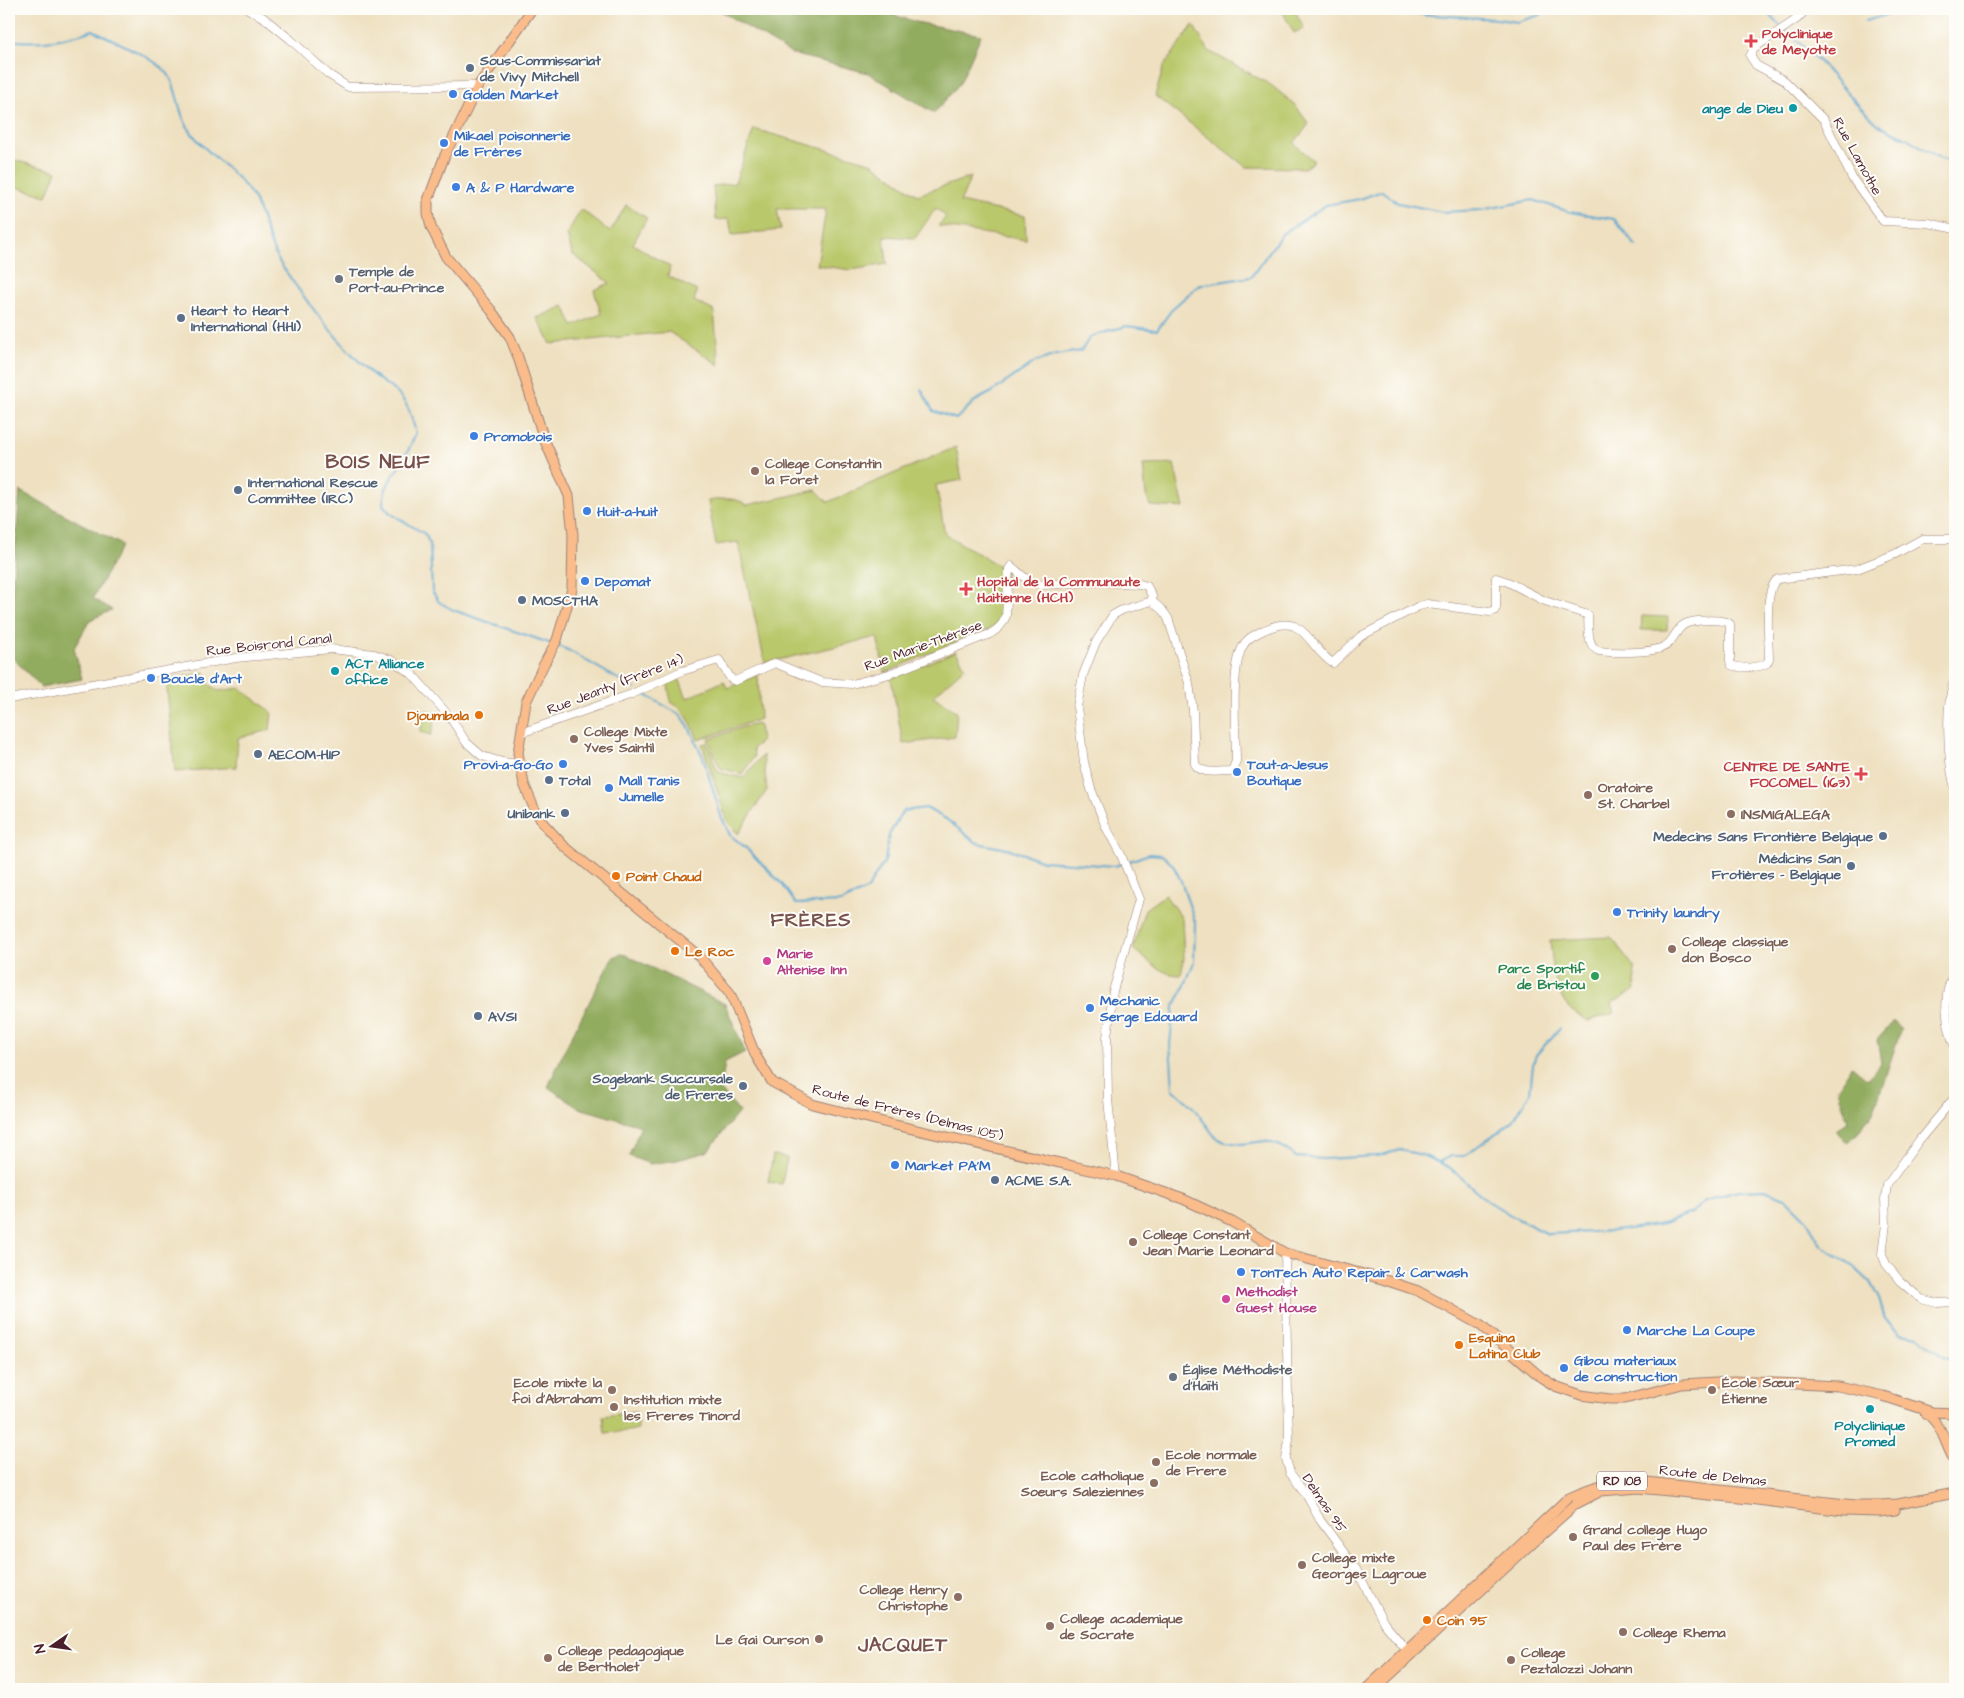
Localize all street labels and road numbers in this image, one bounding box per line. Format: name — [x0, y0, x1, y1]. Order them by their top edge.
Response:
street label: Rue Lamothe — [1828, 114, 1887, 199]
street label: Rue Marie-Thérèse — [862, 615, 985, 677]
street label: Rue Boisrond Canal — [205, 628, 333, 662]
street label: Rue Jeanty (Frère 14) — [544, 650, 687, 720]
street label: Route de Frères (Delmas 105) — [810, 1080, 1005, 1146]
street label: Route de Delmas — [1658, 1460, 1768, 1492]
street label: Delmas 95 — [1297, 1470, 1351, 1537]
road number: RD 108 — [1597, 1472, 1647, 1490]

